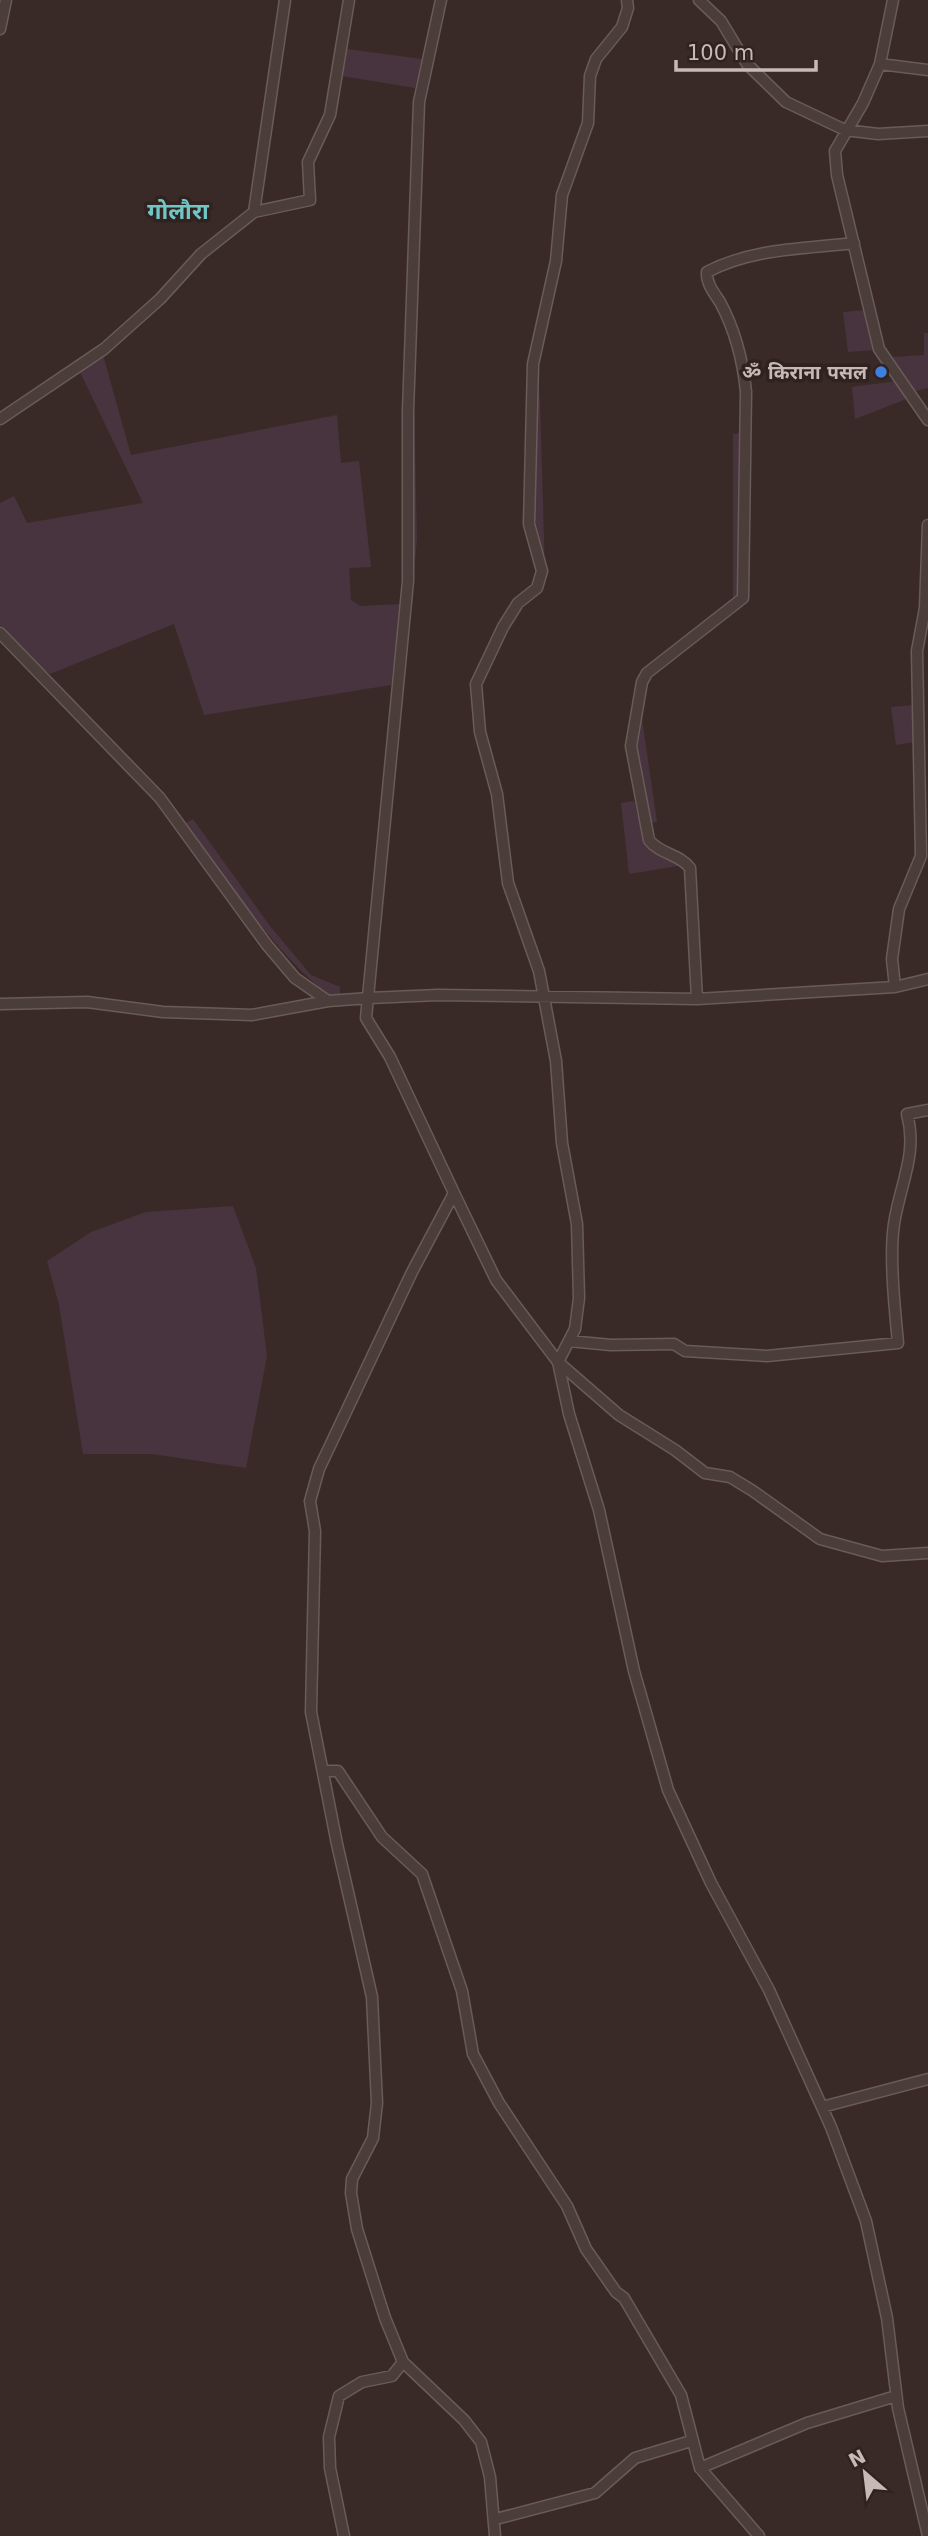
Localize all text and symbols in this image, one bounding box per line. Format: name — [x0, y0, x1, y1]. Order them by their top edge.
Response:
scale bar — [676, 28, 816, 72]
text: 100 m — [687, 41, 754, 65]
district label: गोलौरा — [147, 198, 210, 224]
place label: ॐ किराना पसल — [742, 361, 868, 383]
marker: ॐ किराना पसल — [873, 364, 889, 380]
north arrow — [830, 2438, 900, 2508]
text: N — [845, 2445, 869, 2471]

